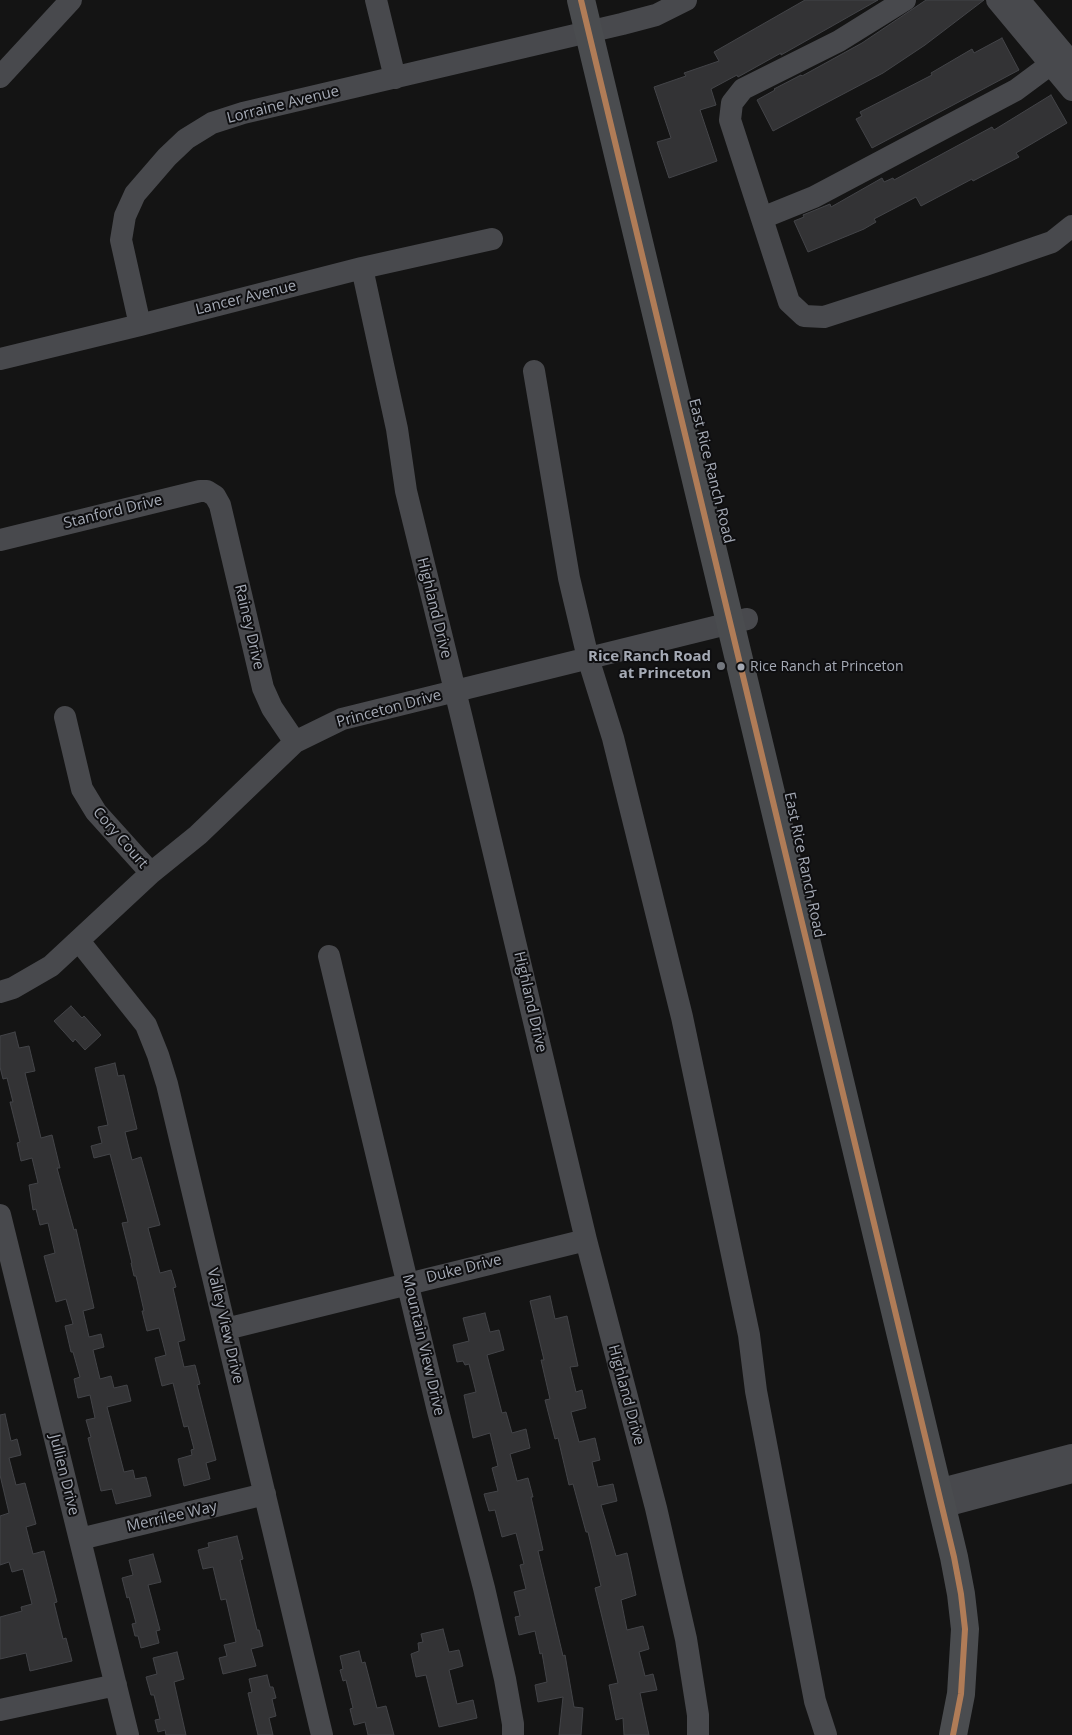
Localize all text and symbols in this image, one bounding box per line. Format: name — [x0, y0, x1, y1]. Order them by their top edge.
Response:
street label: Lorraine Avenue — [225, 82, 341, 128]
street label: Lancer Avenue — [194, 277, 298, 319]
street label: East Rice Ranch Road — [684, 397, 738, 545]
street label: Stanford Drive — [62, 491, 164, 533]
street label: Highland Drive — [413, 556, 455, 660]
street label: Rainey Drive — [230, 583, 268, 671]
place label: Rice Ranch Road at Princeton — [588, 648, 711, 683]
place label: Rice Ranch at Princeton — [750, 659, 904, 675]
marker: Rice Ranch Road at Princeton — [715, 660, 727, 672]
marker: Rice Ranch at Princeton — [736, 662, 746, 672]
street label: Princeton Drive — [335, 686, 443, 732]
street label: East Rice Ranch Road — [780, 791, 828, 939]
street label: Cory Court — [89, 804, 151, 872]
street label: Highland Drive — [510, 950, 550, 1054]
street label: Duke Drive — [424, 1251, 504, 1287]
street label: Valley View Drive — [203, 1266, 247, 1386]
street label: Mountain View Drive — [398, 1272, 448, 1418]
street label: Highland Drive — [604, 1343, 648, 1447]
street label: Jullien Drive — [45, 1433, 83, 1517]
street label: Merrilee Way — [125, 1498, 219, 1536]

